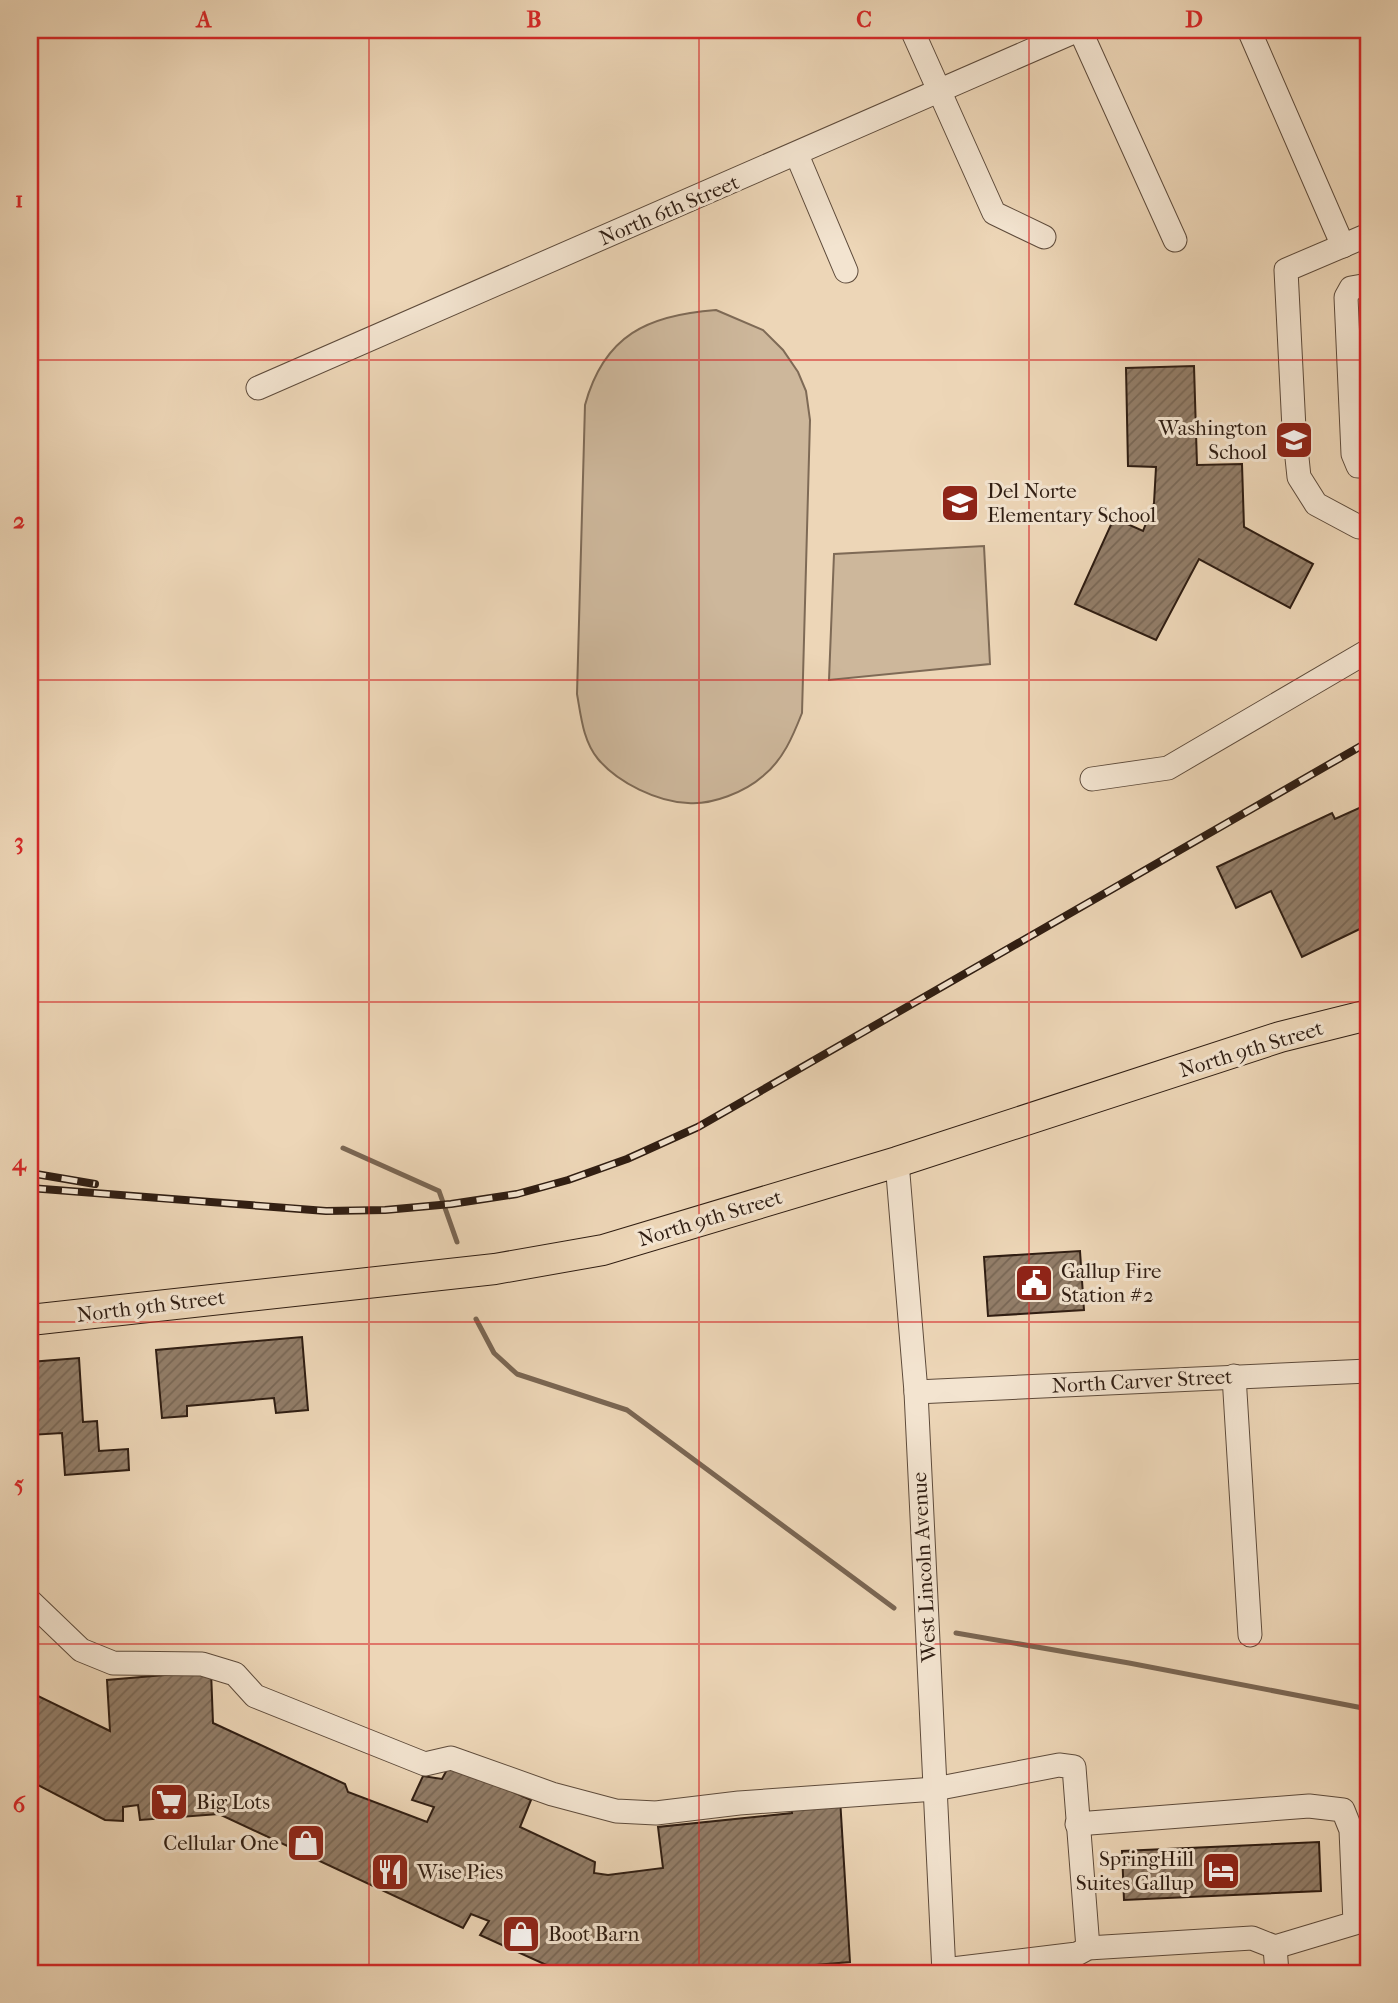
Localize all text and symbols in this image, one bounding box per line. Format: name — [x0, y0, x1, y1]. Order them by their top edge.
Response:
text: A — [195, 6, 213, 33]
text: B — [527, 6, 542, 33]
text: C — [856, 6, 872, 33]
text: D — [1185, 6, 1203, 33]
street label: North 6th Street — [596, 170, 743, 250]
text: 1 — [15, 186, 23, 213]
place label: Washington School — [1158, 416, 1267, 464]
school or university icon: Washington School — [1273, 419, 1315, 461]
place label: Del Norte Elementary School — [987, 479, 1156, 527]
school or university icon: Del Norte Elementary School — [939, 482, 981, 524]
text: 2 — [13, 507, 25, 534]
text: 3 — [14, 828, 24, 855]
street label: North 9th Street — [1176, 1016, 1326, 1082]
text: 4 — [11, 1149, 27, 1176]
street label: North 9th Street — [635, 1185, 785, 1251]
place label: Gallup Fire Station #2 — [1061, 1259, 1162, 1307]
public building icon: Gallup Fire Station #2 — [1013, 1262, 1055, 1304]
street label: North 9th Street — [76, 1285, 227, 1327]
street label: North Carver Street — [1051, 1364, 1234, 1398]
text: 5 — [14, 1470, 24, 1497]
street label: West Lincoln Avenue — [907, 1471, 941, 1664]
supermarket icon: Big Lots — [148, 1781, 190, 1823]
place label: Big Lots — [196, 1790, 270, 1814]
text: 6 — [13, 1791, 26, 1818]
shop icon: Cellular One — [285, 1822, 327, 1864]
place label: Cellular One — [163, 1831, 279, 1855]
place label: SpringHill Suites Gallup — [1076, 1847, 1194, 1895]
hotel icon: SpringHill Suites Gallup — [1200, 1850, 1242, 1892]
restaurant icon: Wise Pies — [369, 1851, 411, 1893]
place label: Wise Pies — [416, 1860, 503, 1884]
shop icon: Boot Barn — [500, 1913, 542, 1955]
place label: Boot Barn — [548, 1922, 639, 1946]

